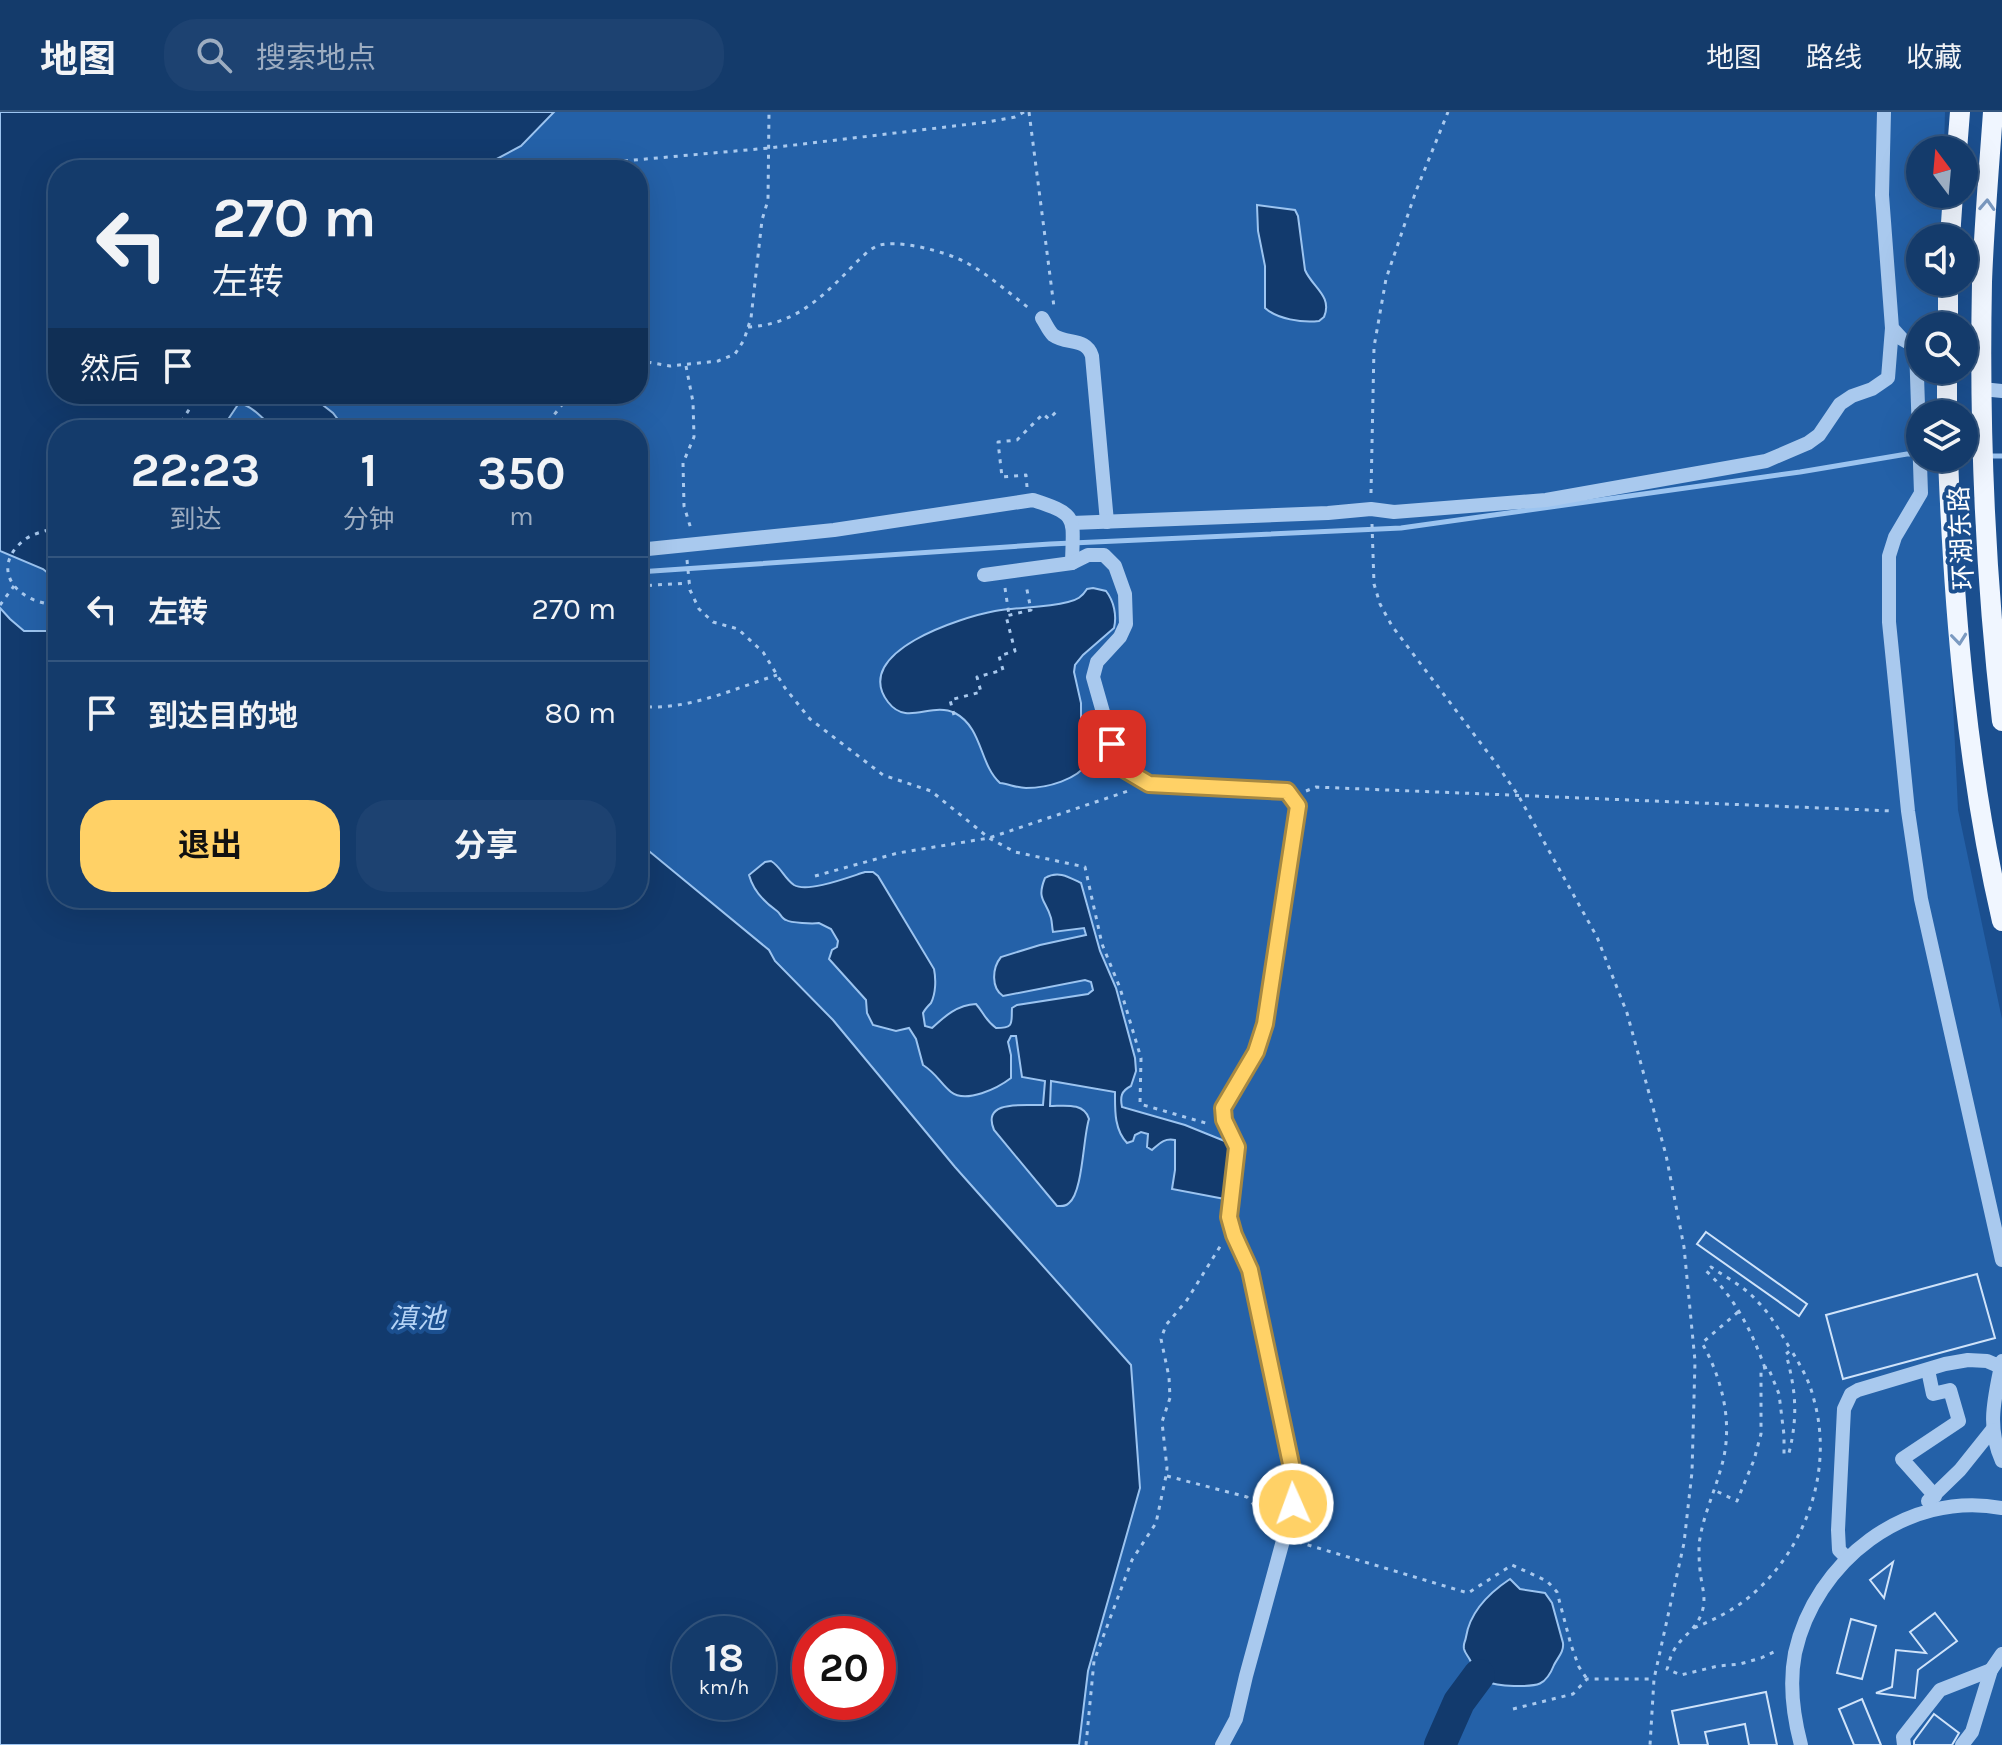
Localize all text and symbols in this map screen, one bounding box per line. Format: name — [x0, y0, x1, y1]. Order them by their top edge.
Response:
search box — [164, 19, 724, 91]
icon: search — [192, 33, 236, 77]
text: 地图 — [40, 37, 116, 82]
text: 搜索地点 — [256, 40, 376, 76]
text: 地图 — [1706, 41, 1762, 74]
text: 路线 — [1806, 41, 1862, 74]
text: 收藏 — [1906, 41, 1962, 74]
north arrow — [1906, 136, 1978, 208]
map controls — [1906, 136, 1978, 472]
text: 270 m — [212, 185, 376, 250]
icon: left — [80, 192, 184, 296]
one-way arrow — [1978, 198, 1995, 211]
button: sound — [1906, 224, 1978, 296]
text: 左转 — [212, 261, 284, 303]
button: search — [1906, 312, 1978, 384]
icon: arrive — [156, 344, 200, 388]
text: 然后 — [80, 351, 140, 387]
button: layers — [1906, 400, 1978, 472]
text: 22:23 — [130, 442, 260, 498]
text: 1 — [360, 442, 377, 498]
text: 350 — [477, 445, 566, 501]
street label: 环湖东路 — [1943, 485, 1980, 591]
text: m — [509, 501, 534, 532]
text: 到达 — [169, 504, 221, 535]
text: 分钟 — [343, 504, 395, 535]
icon: left — [80, 587, 124, 631]
text: 270 m — [532, 591, 616, 627]
text: 左转 — [148, 594, 208, 630]
one-way arrow — [1950, 633, 1967, 646]
icon: arrive — [80, 691, 124, 735]
text: 80 m — [545, 695, 616, 731]
text: 到达目的地 — [148, 698, 298, 734]
pin — [1078, 710, 1146, 778]
icon: arrive — [1090, 722, 1134, 766]
button: 退出 — [80, 800, 340, 892]
button: 分享 — [356, 800, 616, 892]
water label: 滇池 — [389, 1302, 448, 1335]
position arrow — [1251, 1462, 1335, 1546]
speed limit sign: 20 — [792, 1616, 896, 1720]
text: 18 — [704, 1634, 744, 1681]
text: km/h — [699, 1676, 749, 1699]

